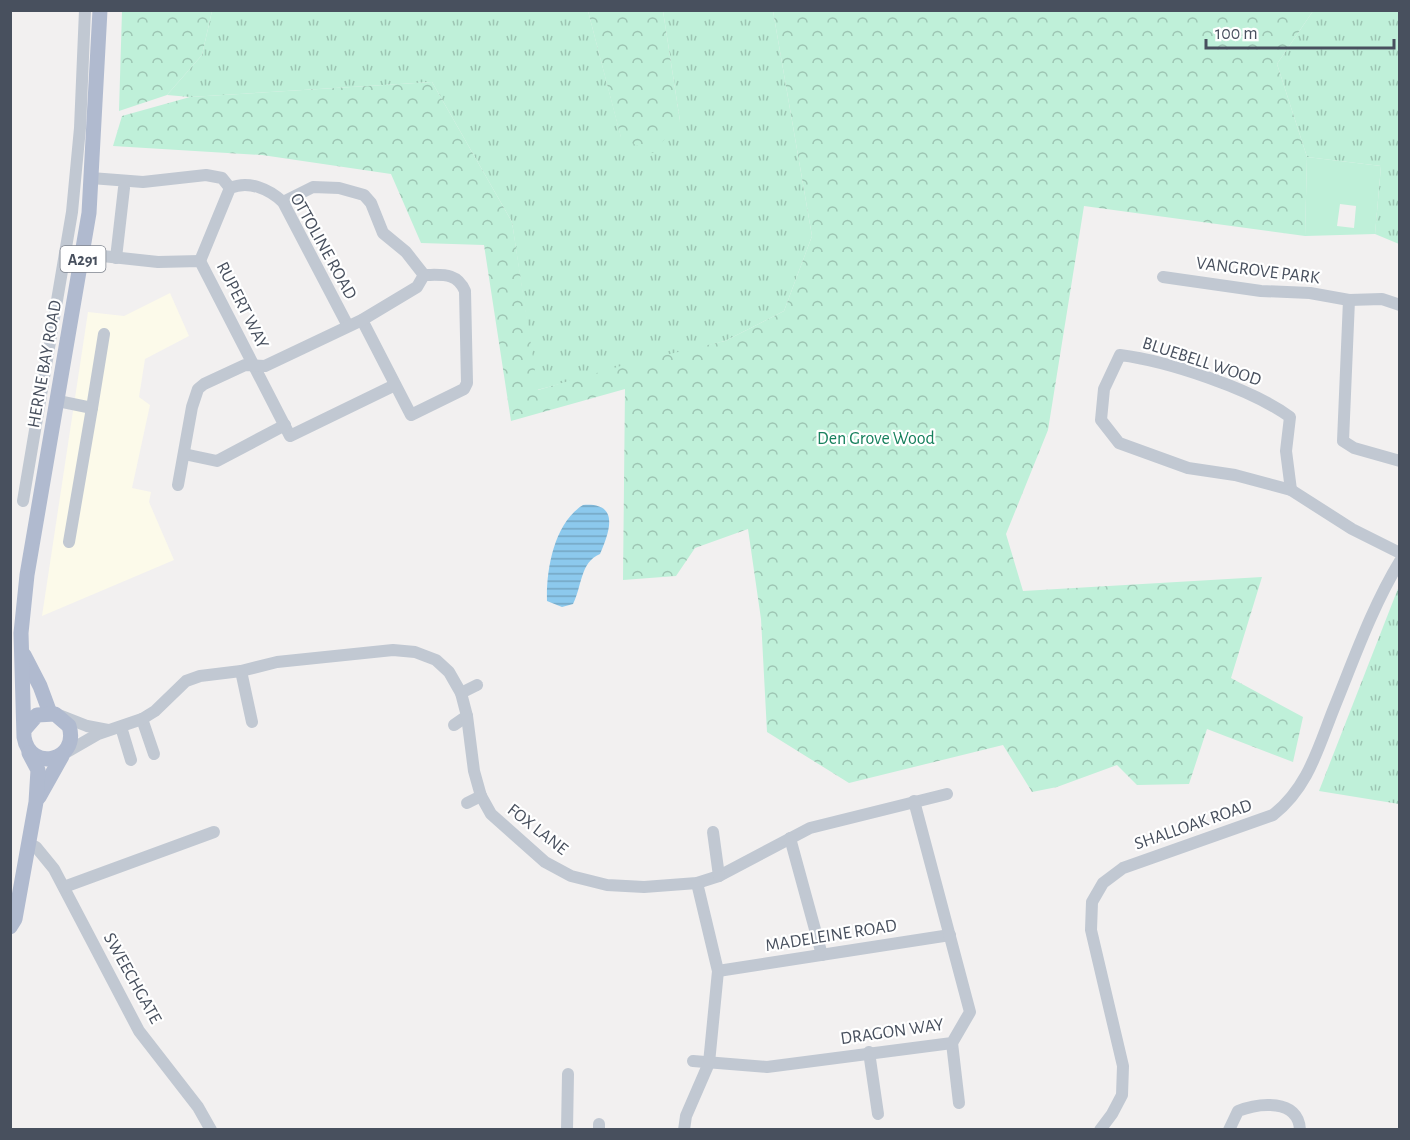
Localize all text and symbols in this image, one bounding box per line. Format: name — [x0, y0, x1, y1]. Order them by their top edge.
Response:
scale bar — [1206, 12, 1394, 50]
text: 100 m — [1215, 25, 1258, 43]
street label: OTTOLINE ROAD — [287, 190, 360, 303]
road number: A291 — [60, 246, 106, 272]
street label: VANGROVE PARK — [1195, 254, 1321, 288]
street label: RUPERT WAY — [213, 259, 272, 352]
street label: HERNE BAY ROAD — [25, 299, 65, 430]
street label: BLUEBELL WOOD — [1140, 334, 1263, 390]
park label: Den Grove Wood — [817, 430, 935, 448]
street label: SHALLOAK ROAD — [1132, 796, 1254, 853]
street label: FOX LANE — [504, 801, 571, 859]
street label: MADELEINE ROAD — [764, 917, 898, 955]
street label: SWEECHGATE — [100, 930, 165, 1027]
street label: DRAGON WAY — [839, 1016, 945, 1048]

